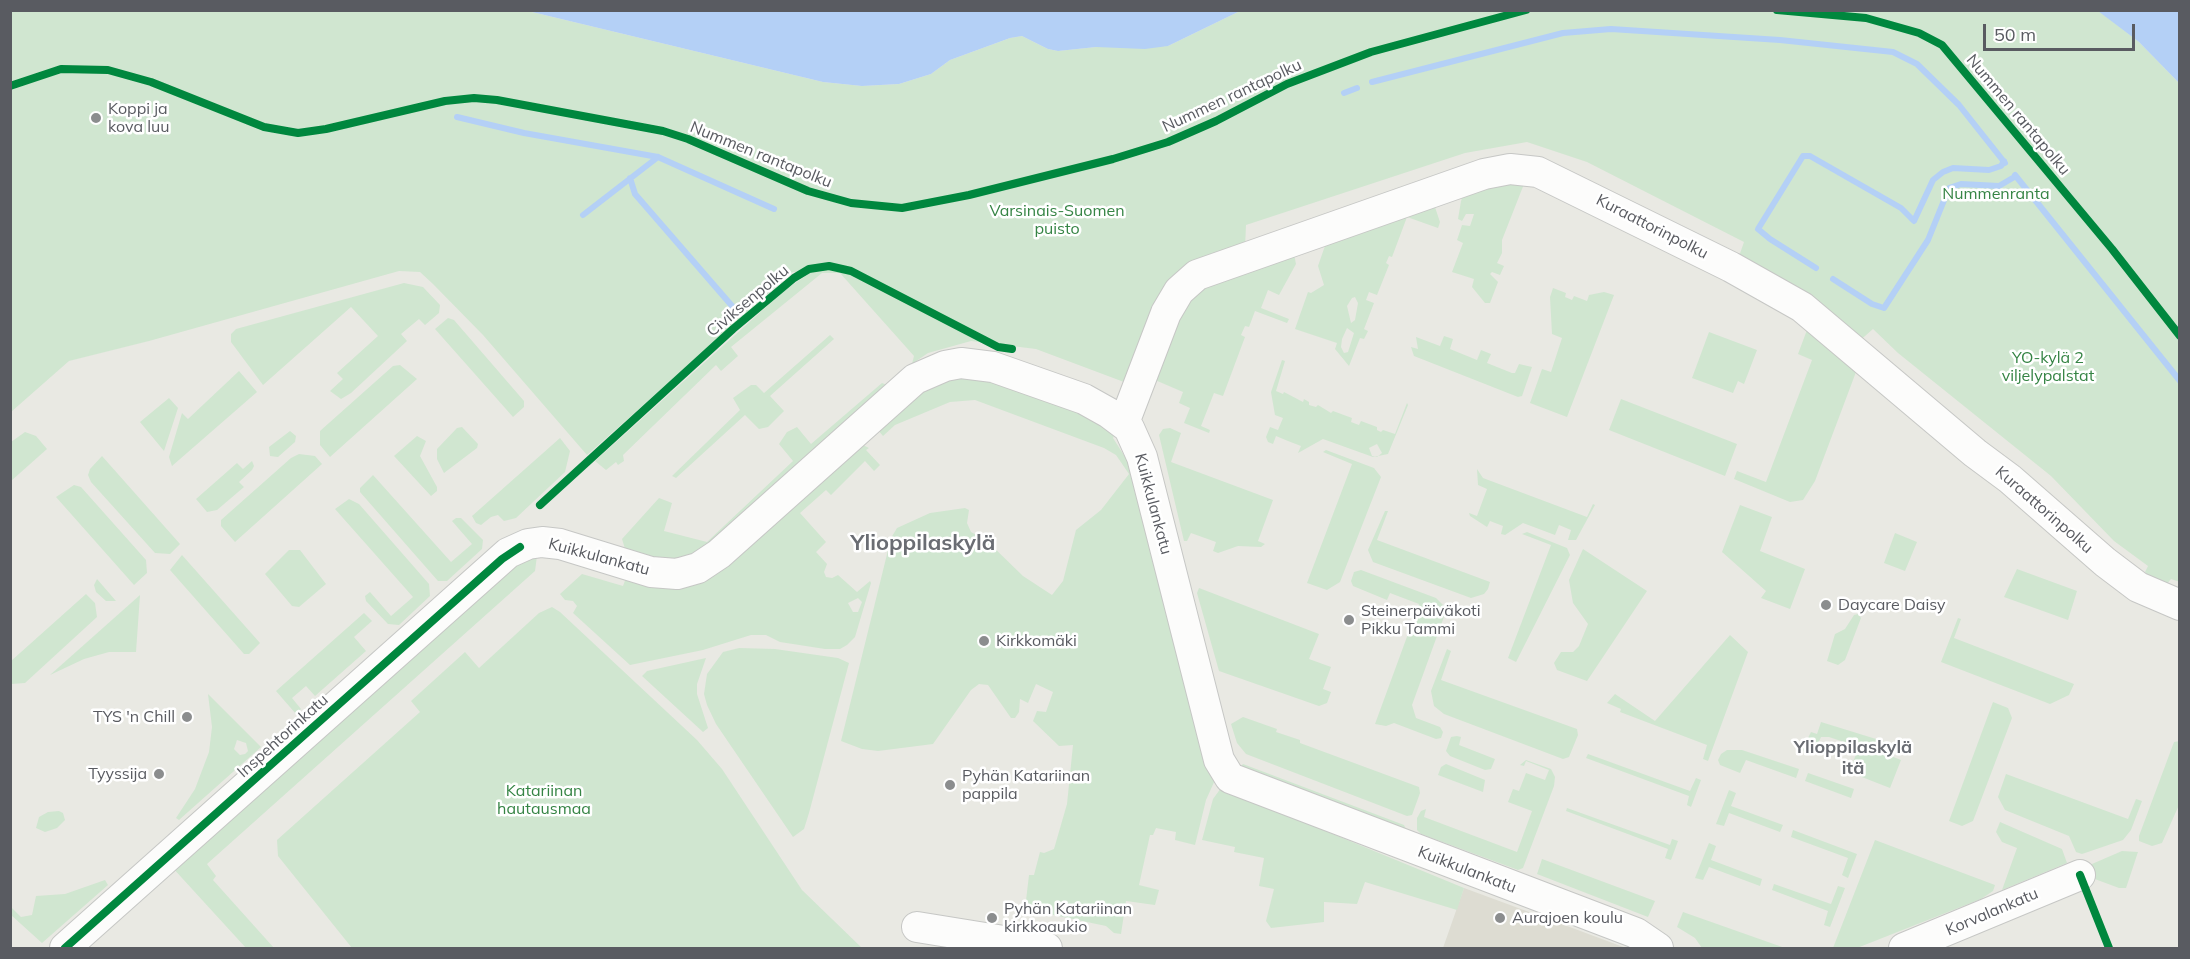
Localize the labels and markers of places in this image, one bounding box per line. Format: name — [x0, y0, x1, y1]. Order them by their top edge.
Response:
place label: Koppi ja kova luu — [108, 99, 169, 137]
marker: Koppi ja kova luu — [89, 111, 103, 125]
place label: Daycare Daisy — [1838, 595, 1946, 615]
marker: Daycare Daisy — [1819, 598, 1833, 612]
place label: Steinerpäiväkoti Pikku Tammi — [1361, 601, 1480, 639]
marker: Steinerpäiväkoti Pikku Tammi — [1342, 613, 1356, 627]
place label: Kirkkomäki — [996, 631, 1077, 651]
marker: Kirkkomäki — [977, 634, 991, 648]
place label: TYS 'n Chill — [93, 707, 175, 727]
marker: TYS 'n Chill — [180, 710, 194, 724]
place label: Tyyssija — [88, 764, 147, 784]
place label: Pyhän Katariinan pappila — [962, 766, 1090, 804]
marker: Tyyssija — [152, 767, 166, 781]
marker: Pyhän Katariinan pappila — [943, 778, 957, 792]
place label: Pyhän Katariinan kirkkoaukio — [1004, 899, 1132, 937]
place label: Aurajoen koulu — [1512, 908, 1623, 928]
marker: Pyhän Katariinan kirkkoaukio — [985, 911, 999, 925]
marker: Aurajoen koulu — [1493, 911, 1507, 925]

